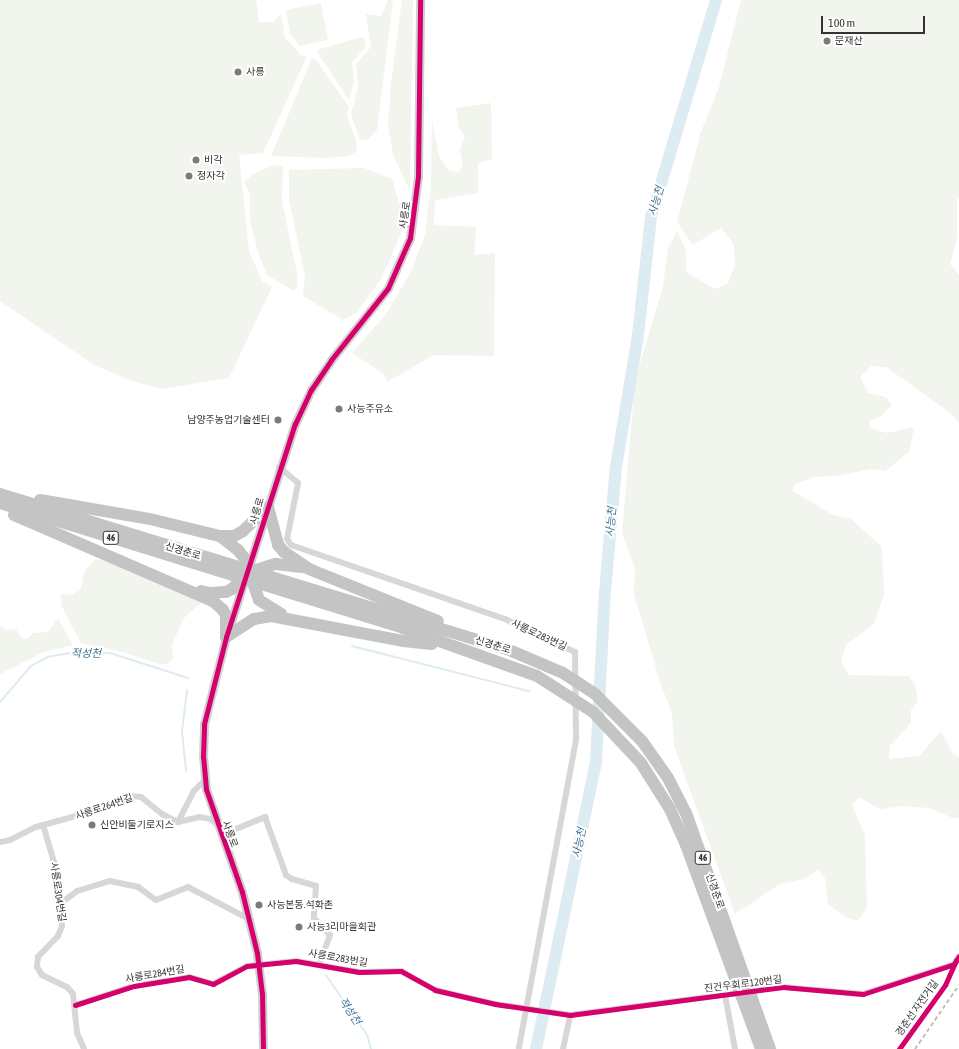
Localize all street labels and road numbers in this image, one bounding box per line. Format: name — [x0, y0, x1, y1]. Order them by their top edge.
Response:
street label: 사릉로 — [397, 200, 413, 230]
street label: 사릉로 — [247, 496, 267, 526]
road number: 46 — [102, 531, 120, 545]
street label: 신경춘로 — [164, 540, 202, 562]
street label: 사릉로283번길 — [509, 617, 569, 653]
street label: 신경춘로 — [474, 634, 512, 656]
street label: 사릉로264번길 — [74, 792, 134, 822]
street label: 사릉로 — [219, 819, 241, 849]
road number: 46 — [694, 851, 712, 865]
street label: 사릉로304번길 — [48, 861, 68, 923]
street label: 신경춘로 — [703, 872, 727, 910]
street label: 사릉로283번길 — [307, 947, 369, 969]
street label: 사릉로284번길 — [124, 963, 186, 985]
street label: 진건우회로120번길 — [703, 973, 783, 995]
street label: 경춘선 자전거길 — [893, 978, 941, 1038]

